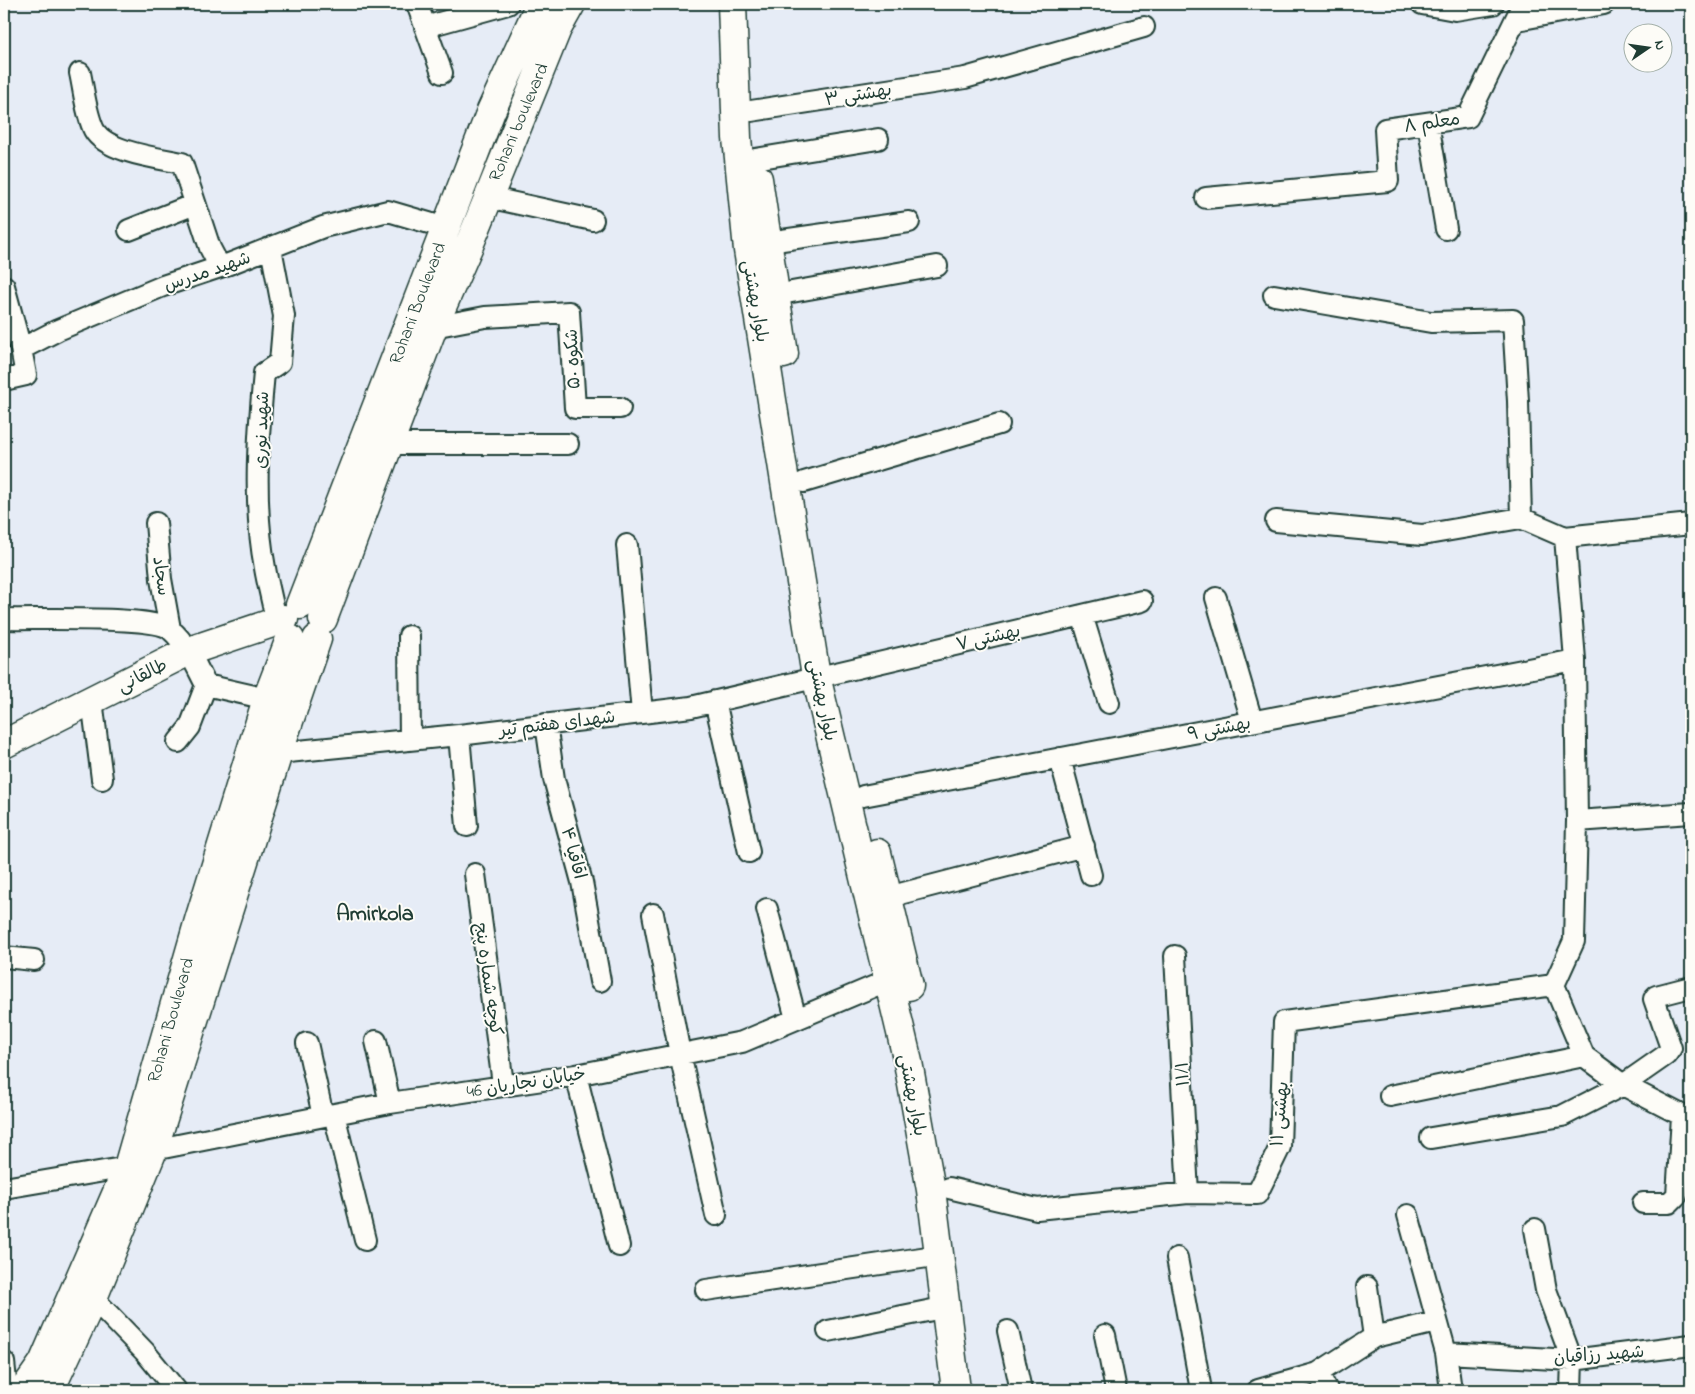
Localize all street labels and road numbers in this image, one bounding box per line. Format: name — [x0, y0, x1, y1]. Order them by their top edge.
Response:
street label: Rohani boulevard — [483, 60, 556, 186]
street label: بهشتی ۳ — [823, 78, 894, 114]
street label: معلم ۸ — [1402, 107, 1462, 141]
street label: Rohani Boulevard — [384, 239, 454, 369]
street label: شهید مدرس — [161, 246, 254, 300]
street label: بلوار بهشتی — [734, 258, 774, 345]
street label: شکوه ۵۰ — [559, 328, 589, 390]
street label: شهید نوری — [249, 391, 277, 469]
street label: سجاد — [144, 555, 176, 598]
street label: بهشتی ۷ — [954, 619, 1023, 659]
street label: طالقانی — [113, 653, 173, 701]
street label: بلوار بهشتی — [800, 657, 842, 744]
street label: شهدای هفتم تیر — [496, 705, 617, 745]
street label: بهشتی ۹ — [1185, 711, 1253, 749]
street label: اقاقیا ۴ — [553, 825, 591, 882]
street label: کوچه شماره پنج — [466, 921, 508, 1038]
street label: Rohani Boulevard — [142, 955, 202, 1086]
street label: بلوار بهشتی — [890, 1052, 932, 1139]
street label: ۱۱/۱ — [1170, 1061, 1198, 1087]
street label: خیابان نجاریان 46 — [465, 1062, 588, 1106]
street label: بهشتی ۱۱ — [1265, 1080, 1297, 1148]
street label: شهید رزاقیان — [1553, 1340, 1645, 1372]

